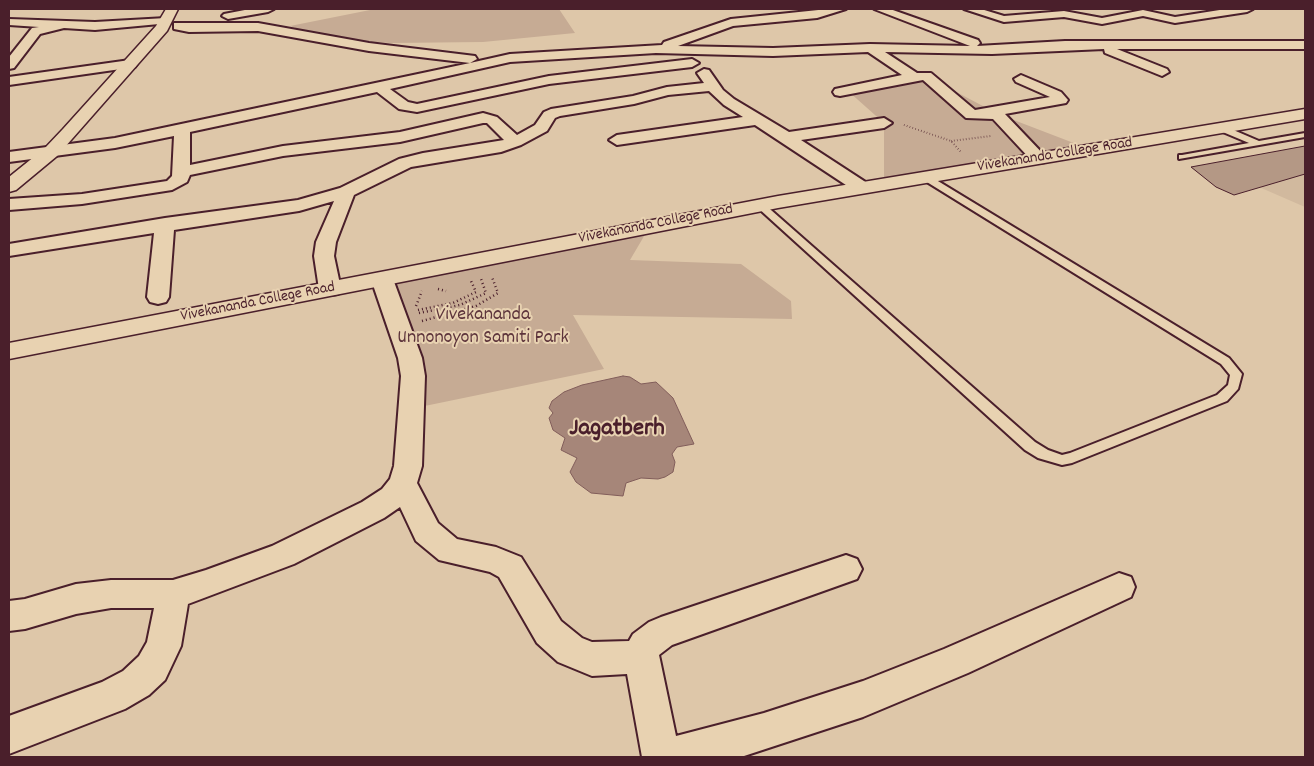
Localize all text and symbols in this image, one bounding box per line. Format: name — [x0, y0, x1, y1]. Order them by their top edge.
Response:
street label: Vivekananda College Road — [976, 134, 1134, 178]
street label: Vivekananda College Road — [577, 201, 735, 249]
street label: Vivekananda College Road — [179, 279, 337, 327]
park label: Vivekananda Unnonoyon Samiti Park — [397, 304, 569, 351]
district label: Jagatberh — [569, 416, 665, 446]

